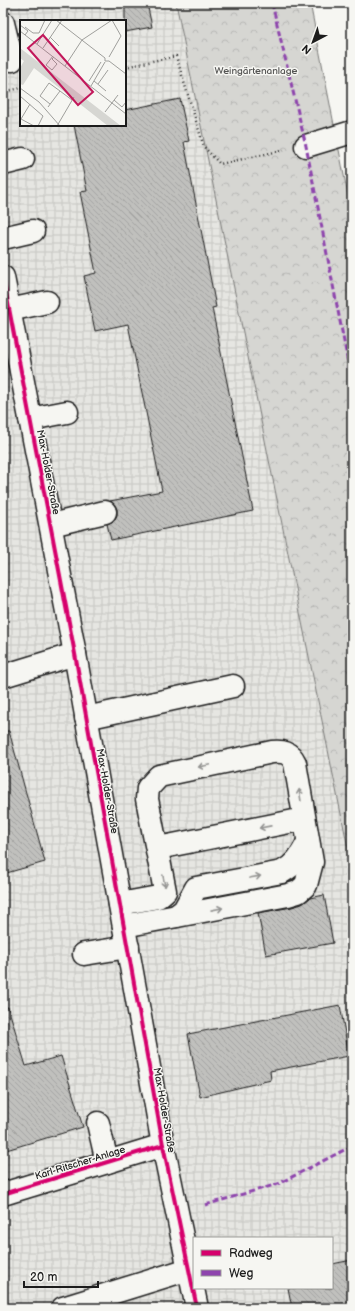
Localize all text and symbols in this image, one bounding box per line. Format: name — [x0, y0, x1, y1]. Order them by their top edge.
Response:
inset map — [20, 20, 126, 126]
north arrow — [293, 22, 333, 62]
text: N — [299, 42, 314, 57]
park label: Weingärtenanlage — [215, 65, 297, 77]
street label: Max-Holder-Straße — [34, 429, 62, 516]
street label: Max-Holder-Straße — [94, 748, 120, 835]
one-way arrow — [198, 762, 211, 770]
one-way arrow — [296, 789, 304, 802]
one-way arrow — [259, 823, 272, 831]
one-way arrow — [248, 873, 261, 881]
one-way arrow — [161, 874, 169, 887]
one-way arrow — [210, 904, 223, 912]
street label: Max-Holder-Straße — [151, 1067, 177, 1154]
street label: Karl-Ritscher-Anlage — [34, 1143, 127, 1182]
legend — [193, 1237, 333, 1289]
text: Radweg — [229, 1246, 273, 1261]
scale bar — [24, 1263, 98, 1289]
text: Weg — [229, 1266, 253, 1281]
text: 20 m — [30, 1270, 57, 1285]

